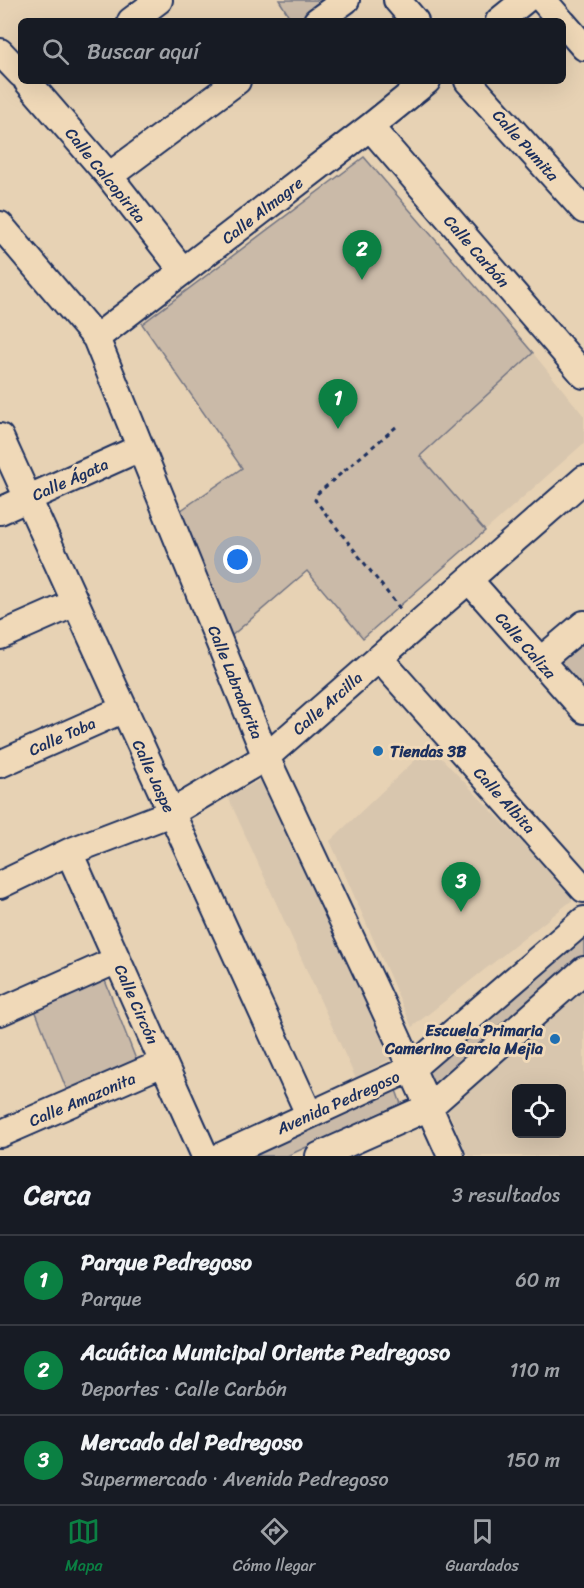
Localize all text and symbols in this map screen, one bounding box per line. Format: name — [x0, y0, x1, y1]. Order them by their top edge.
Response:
search box — [18, 18, 566, 84]
text: Buscar aquí — [87, 32, 199, 71]
icon: search — [39, 35, 72, 68]
street label: Calle Pumita — [485, 102, 567, 189]
street label: Calle Calcopirita — [58, 121, 154, 230]
street label: Calle Almagre — [215, 169, 310, 252]
street label: Calle Carbón — [436, 208, 517, 295]
pin: 2 — [342, 230, 382, 280]
pin: 1 — [318, 380, 358, 429]
street label: Calle Ágata — [27, 450, 113, 509]
your location — [223, 545, 252, 574]
street label: Calle Caliza — [488, 605, 564, 687]
street label: Calle Labradorita — [199, 621, 272, 744]
street label: Calle Arcilla — [285, 664, 369, 743]
street label: Calle Toba — [24, 709, 101, 764]
street label: Calle Jaspe — [124, 735, 183, 818]
place label: Tiendas 3B — [390, 737, 467, 766]
marker: Tiendas 3B — [371, 744, 385, 758]
street label: Calle Albita — [466, 760, 543, 841]
pin: 3 — [442, 862, 480, 912]
street label: Calle Circón — [106, 959, 167, 1049]
place label: Escuela Primaria Camerino Garcia Mejia — [384, 1016, 543, 1063]
marker: Escuela Primaria Camerino Garcia Mejia — [548, 1032, 562, 1046]
street label: Avenida Pedregoso — [271, 1062, 405, 1143]
street label: Calle Amazonita — [24, 1064, 140, 1135]
map controls — [512, 1084, 566, 1138]
button: locate — [512, 1084, 566, 1138]
text: Cerca — [24, 1172, 90, 1218]
text: 3 resultados — [452, 1178, 560, 1213]
text: Parque Pedregoso — [81, 1243, 252, 1282]
text: 1 — [39, 1263, 48, 1298]
text: 60 m — [515, 1263, 560, 1298]
text: Parque — [81, 1282, 141, 1317]
text: Acuática Municipal Oriente Pedregoso — [81, 1333, 450, 1372]
text: 2 — [38, 1353, 49, 1388]
text: 110 m — [510, 1353, 560, 1388]
text: Deportes · Calle Carbón — [81, 1372, 287, 1407]
text: Mercado del Pedregoso — [81, 1423, 303, 1462]
text: 3 — [38, 1443, 49, 1478]
text: 150 m — [506, 1443, 560, 1478]
text: Supermercado · Avenida Pedregoso — [81, 1462, 389, 1497]
tab: Mapa — [65, 1515, 103, 1580]
tab: Cómo llegar — [233, 1515, 315, 1580]
tab: Guardados — [445, 1515, 519, 1580]

